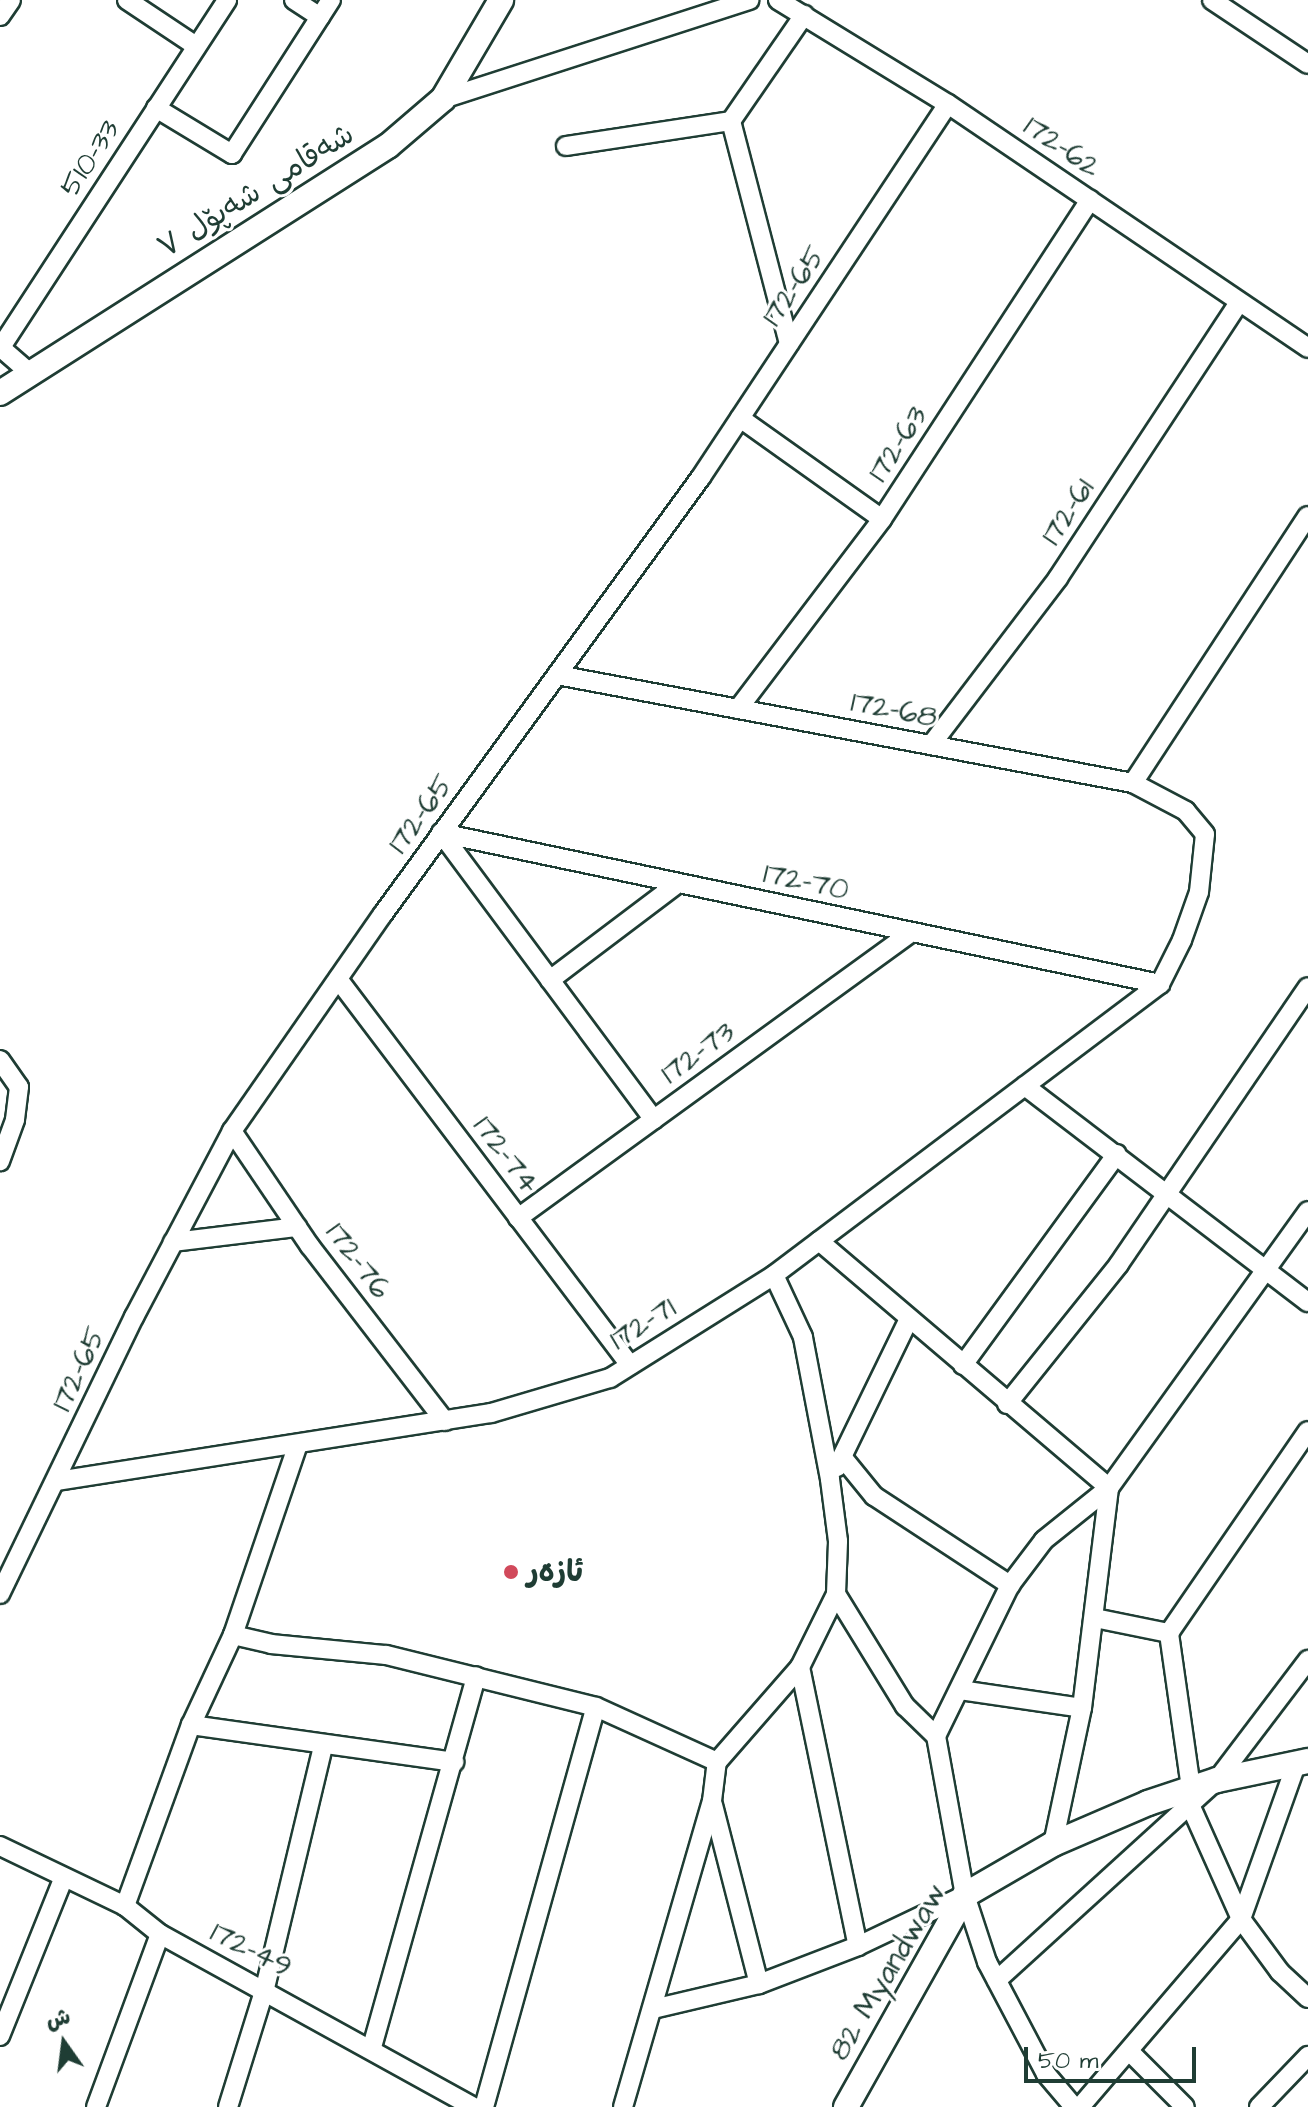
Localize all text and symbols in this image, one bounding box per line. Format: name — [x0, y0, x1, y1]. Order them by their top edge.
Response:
street label: 172-62 — [1017, 108, 1107, 186]
street label: 510-33 — [52, 113, 128, 203]
street label: شەقامی شەپۆل ٧ — [151, 116, 361, 266]
street label: 172-65 — [754, 239, 834, 333]
street label: 172-63 — [860, 399, 936, 489]
street label: 172-61 — [1033, 472, 1103, 552]
street label: 172-68 — [848, 684, 940, 736]
street label: 172-65 — [380, 767, 462, 861]
street label: 172-70 — [760, 855, 852, 909]
street label: 172-73 — [654, 1014, 742, 1092]
street label: 172-74 — [465, 1109, 547, 1201]
street label: 172-76 — [318, 1216, 398, 1306]
street label: 172-71 — [603, 1290, 683, 1358]
street label: 172-65 — [44, 1321, 114, 1417]
place label: ئازەر — [527, 1554, 583, 1590]
marker: ئازەر — [502, 1563, 520, 1581]
street label: 82 Myandwaw — [821, 1877, 955, 2067]
street label: 172-49 — [204, 1914, 298, 1986]
text: ش — [43, 2001, 74, 2037]
north arrow — [24, 2003, 104, 2083]
scale bar — [1028, 2031, 1200, 2081]
text: 50 m — [1038, 2044, 1098, 2078]

